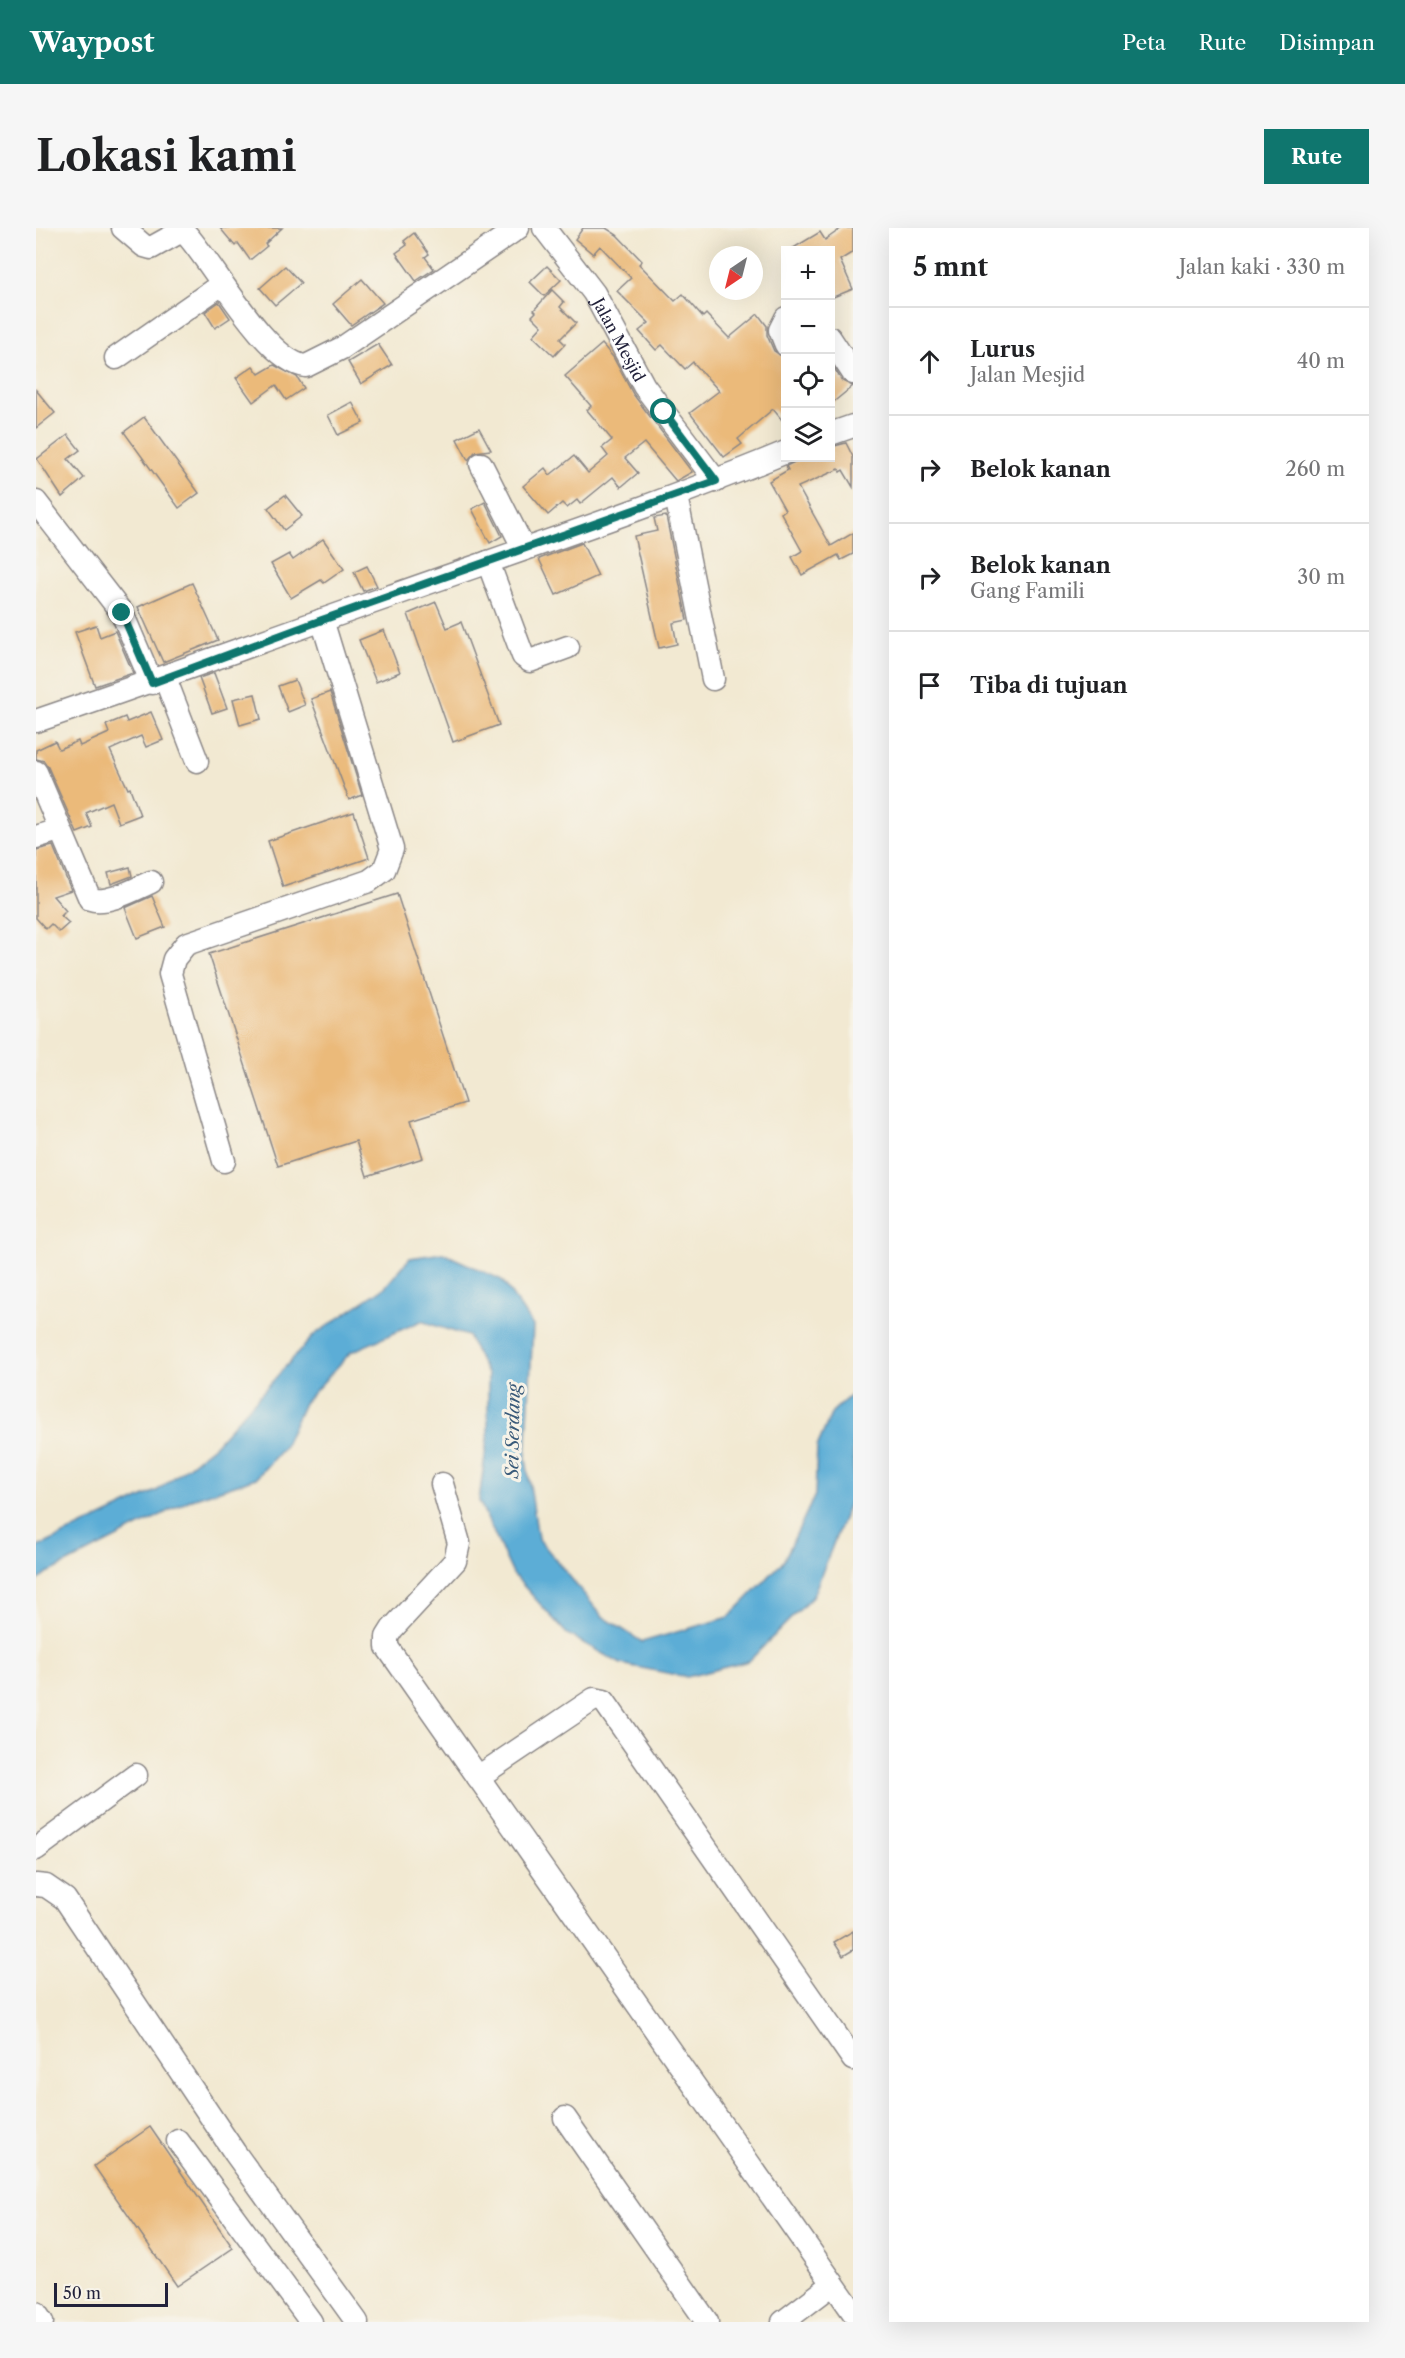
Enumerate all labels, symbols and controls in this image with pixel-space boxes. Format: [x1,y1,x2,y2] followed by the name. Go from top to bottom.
[30,25,154,59] text: Waypost
[1122,30,1166,55] text: Peta
[1199,30,1246,55] text: Rute
[1279,30,1375,55] text: Disimpan
[1264,129,1369,184] button: Rute
[36,130,297,182] text: Lokasi kami
[709,246,763,300] north arrow
[781,246,835,462] map controls
[781,246,835,300] button: +
[913,251,988,283] text: 5 mnt
[1179,255,1345,279] text: Jalan kaki · 330 m
[587,292,650,385] street label: Jalan Mesjid
[781,300,835,354] button: −
[970,336,1035,363] text: Lurus
[913,345,946,378] icon: ahead
[1297,349,1345,373] text: 40 m
[781,354,835,408] button: locate
[970,363,1085,387] text: Jalan Mesjid
[650,398,676,424] route start
[781,408,835,462] button: layers
[913,453,946,486] icon: right
[970,456,1111,483] text: Belok kanan
[1285,457,1345,481] text: 260 m
[970,552,1111,579] text: Belok kanan
[913,561,946,594] icon: right
[1297,565,1345,589] text: 30 m
[970,579,1085,603] text: Gang Famili
[108,599,134,625] route end
[913,669,946,702] icon: arrive
[970,672,1128,699] text: Tiba di tujuan
[501,1381,525,1480] water label: Sei Serdang
[54,2280,168,2308] scale bar
[63,2283,101,2303] text: 50 m

